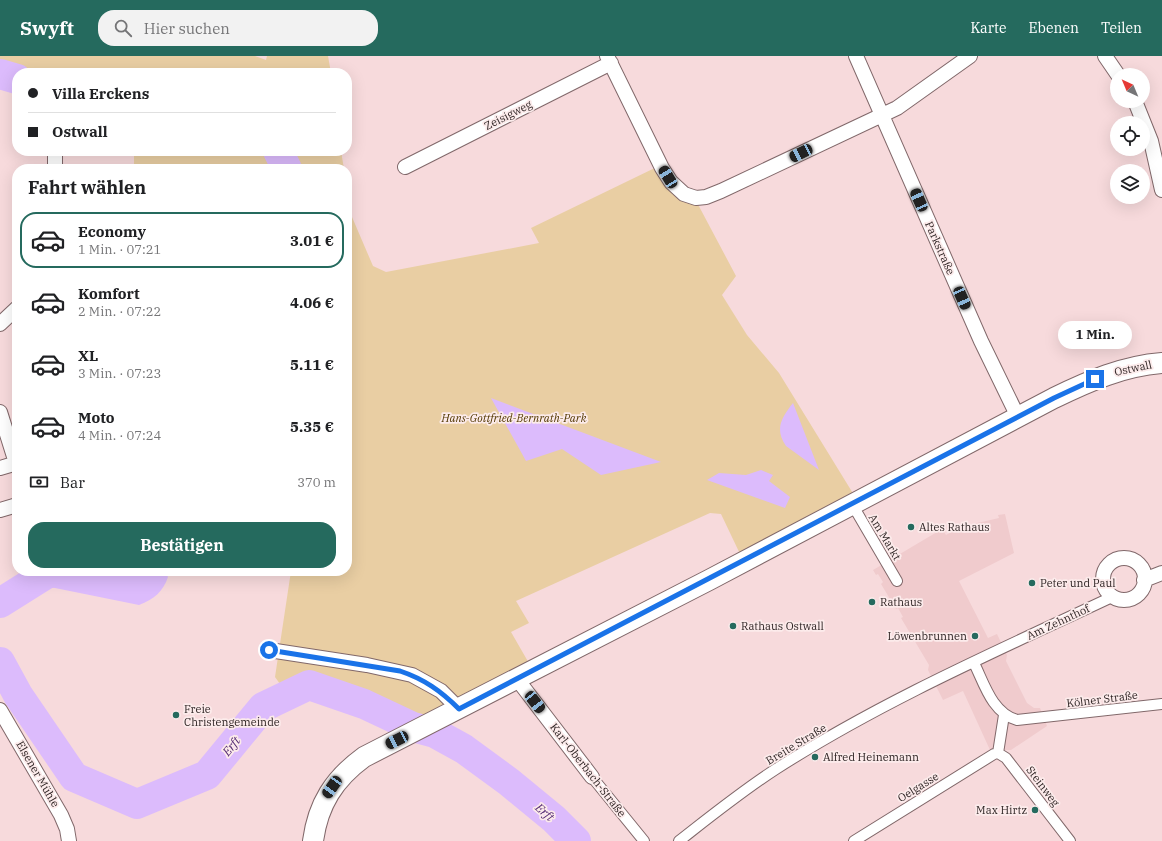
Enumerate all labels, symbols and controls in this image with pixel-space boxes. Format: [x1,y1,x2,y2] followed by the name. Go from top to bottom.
[98,10,378,46] search box
[20,16,74,40] text: Swyft
[112,17,134,39] icon: search
[144,19,230,38] text: Hier suchen
[970,19,1007,37] text: Karte
[1029,19,1079,37] text: Ebenen
[1101,19,1142,37] text: Teilen
[1110,68,1150,108] north arrow
[1110,68,1150,204] map controls
[52,84,149,103] text: Villa Erckens
[482,97,534,133] street label: Zeisigweg
[1110,116,1150,156] button: locate
[52,122,108,141] text: Ostwall
[788,142,814,164] car
[657,164,679,190] car
[1110,164,1150,204] button: layers
[28,176,146,199] text: Fahrt wählen
[909,187,929,213] car
[922,219,958,277] street label: Parkstraße
[30,222,66,258] icon: car
[78,222,146,241] text: Economy
[290,231,334,250] text: 3.01 €
[78,241,161,258] text: 1 Min. · 07:21
[30,284,66,320] icon: car
[78,284,140,303] text: Komfort
[952,285,972,311] car
[290,293,334,312] text: 4.06 €
[78,303,161,320] text: 2 Min. · 07:22
[1058,321,1132,349] callout: 1 Min.
[1075,326,1115,343] text: 1 Min.
[30,346,66,382] icon: car
[78,346,98,365] text: XL
[290,355,334,374] text: 5.11 €
[1113,357,1153,379] street label: Ostwall
[78,365,161,382] text: 3 Min. · 07:23
[1086,370,1104,388] route end
[30,408,66,444] icon: car
[78,408,115,427] text: Moto
[441,411,587,425] park label: Hans-Gottfried-Bernrath-Park
[290,417,334,436] text: 5.35 €
[78,427,161,444] text: 4 Min. · 07:24
[28,471,50,493] icon: cash
[60,473,85,492] text: Bar
[297,474,336,491] text: 370 m
[866,511,904,563] street label: Am Markt
[919,520,990,534] place label: Altes Rathaus
[28,522,336,568] button: Bestätigen
[906,522,916,532] marker: Altes Rathaus
[1040,576,1116,590] place label: Peter und Paul
[1027,578,1037,588] marker: Peter und Paul
[880,595,922,609] place label: Rathaus
[867,597,877,607] marker: Rathaus
[1024,601,1093,643] street label: Am Zehnthof
[741,619,824,633] place label: Rathaus Ostwall
[728,621,738,631] marker: Rathaus Ostwall
[887,629,967,643] place label: Löwenbrunnen
[970,631,980,641] marker: Löwenbrunnen
[260,641,278,659] route start
[1066,688,1138,710] street label: Kölner Straße
[523,689,547,715] car
[184,702,280,729] place label: Freie Christengemeinde
[171,710,181,720] marker: Freie Christengemeinde
[547,720,629,820] street label: Karl-Oberbach-Straße
[763,720,829,768] street label: Breite Straße
[384,729,410,751] car
[218,733,244,759] water label: Erft
[13,738,63,810] street label: Elsener Mühle
[823,750,919,764] place label: Alfred Heinemann
[810,752,820,762] marker: Alfred Heinemann
[1023,763,1063,809] street label: Steinweg
[895,769,941,805] street label: Oelgasse
[320,774,344,800] car
[532,799,558,825] water label: Erft
[976,803,1027,817] place label: Max Hirtz
[1030,805,1040,815] marker: Max Hirtz

